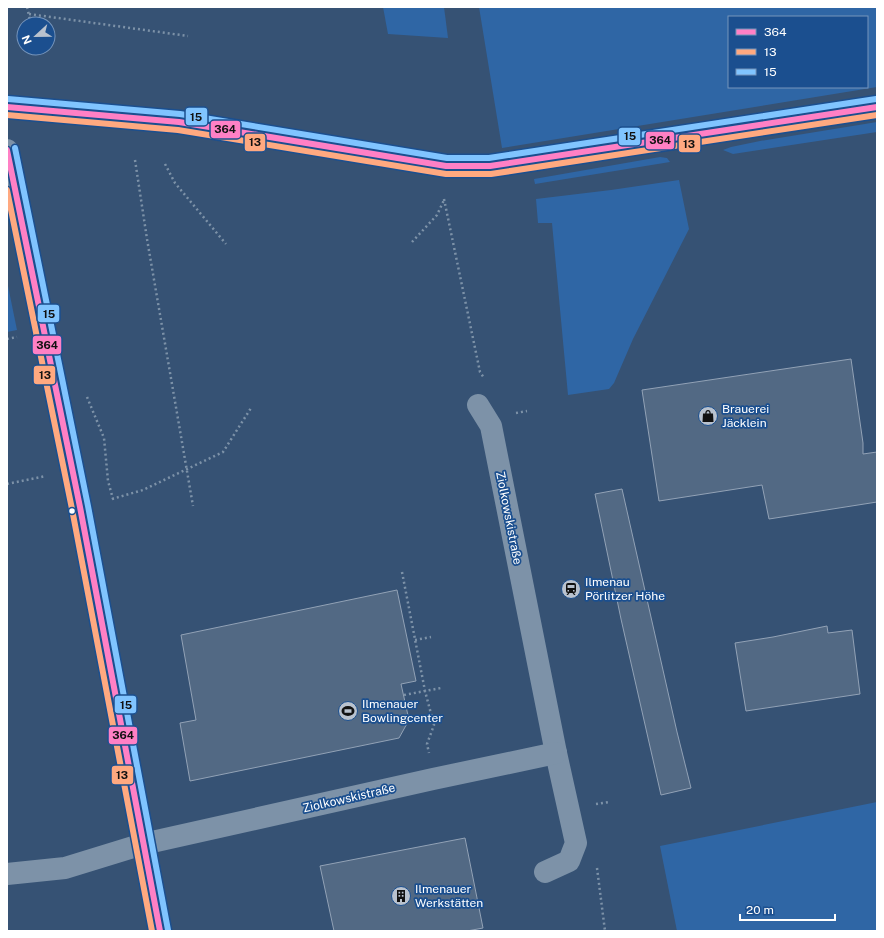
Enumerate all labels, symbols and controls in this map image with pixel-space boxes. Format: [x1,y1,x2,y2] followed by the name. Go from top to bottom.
[16,16,56,56] north arrow
[728,16,868,88] legend
[764,25,787,39] text: 364
[20,34,34,46] text: N
[764,45,776,59] text: 13
[764,65,777,79] text: 15
[185,107,208,126] line badge: 15
[190,111,202,123] text: 15
[210,120,241,139] line badge: 364
[214,123,236,135] text: 364
[618,127,641,146] line badge: 15
[624,130,636,142] text: 15
[645,131,675,150] line badge: 364
[244,133,266,152] line badge: 13
[649,134,671,146] text: 364
[678,134,701,153] line badge: 13
[249,136,261,148] text: 13
[683,138,695,150] text: 13
[37,304,60,323] line badge: 15
[43,308,55,320] text: 15
[32,335,62,355] line badge: 364
[36,339,58,351] text: 364
[33,365,56,385] line badge: 13
[39,369,51,381] text: 13
[722,402,769,430] place label: Brauerei Jäcklein
[697,405,719,427] shop icon: Brauerei Jäcklein
[493,470,525,566] street label: Ziolkowskistraße
[67,506,77,516] unlabelled marker
[585,575,665,603] place label: Ilmenau Pörlitzer Höhe
[560,578,582,600] station icon: Ilmenau Pörlitzer Höhe
[114,695,137,714] line badge: 15
[362,697,443,725] place label: Ilmenauer Bowlingcenter
[120,699,132,711] text: 15
[337,700,359,722] sports icon: Ilmenauer Bowlingcenter
[108,726,138,745] line badge: 364
[112,729,134,741] text: 364
[111,765,134,785] line badge: 13
[116,769,128,781] text: 13
[301,781,397,815] street label: Ziolkowskistraße
[415,882,483,910] place label: Ilmenauer Werkstätten
[390,885,412,907] building icon: Ilmenauer Werkstätten
[740,896,835,922] scale bar
[746,903,774,917] text: 20 m

